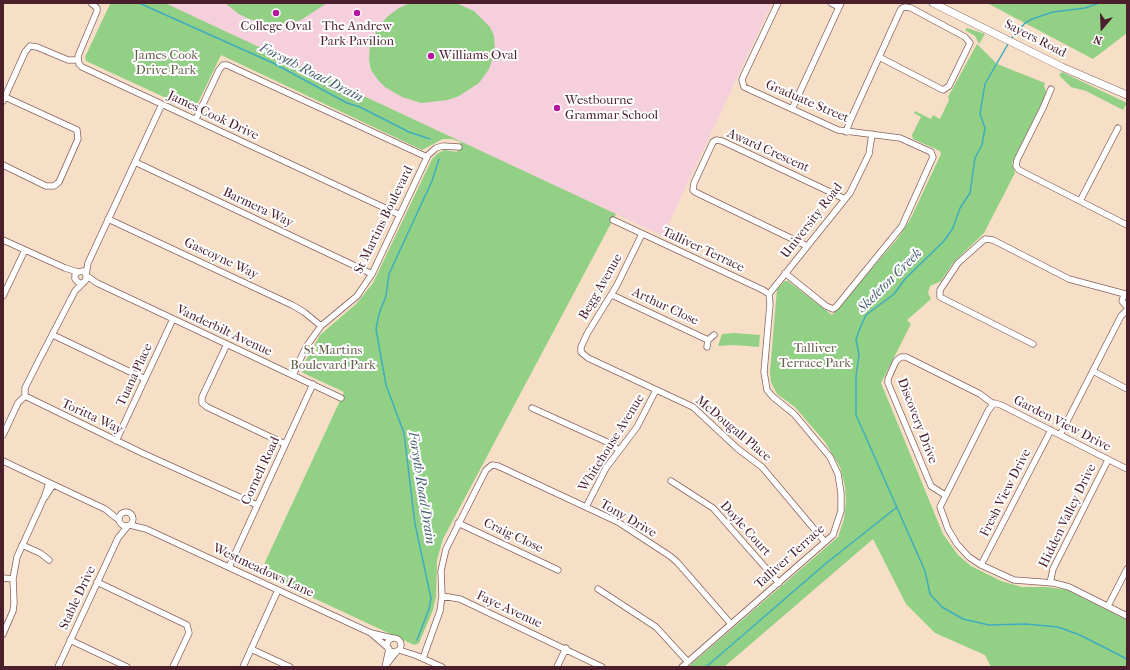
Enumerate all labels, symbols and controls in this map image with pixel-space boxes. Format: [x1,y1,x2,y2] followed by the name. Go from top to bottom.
[271,8,281,18] marker: College Oval
[352,8,362,18] marker: The Andrew Park Pavilion
[1082,8,1122,48] north arrow
[1001,17,1069,61] street label: Sayers Road
[240,19,312,35] place label: College Oval
[320,19,394,50] place label: The Andrew Park Pavilion
[1092,32,1104,47] text: N
[256,40,366,106] water label: Forsyth Road Drain
[134,48,198,79] park label: James Cook Drive Park
[439,48,517,64] place label: Williams Oval
[426,51,436,61] marker: Williams Oval
[763,77,851,127] street label: Graduate Street
[165,88,261,144] street label: James Cook Drive
[565,93,658,124] place label: Westbourne Grammar School
[552,103,562,113] marker: Westbourne Grammar School
[724,126,812,176] street label: Award Crescent
[351,163,417,277] street label: St Martins Boulevard
[778,180,846,262] street label: University Road
[220,185,296,231] street label: Barmera Way
[659,224,747,276] street label: Talliver Terrace
[181,235,261,283] street label: Gascoyne Way
[854,245,926,317] water label: Skeleton Creek
[576,251,626,323] street label: Begg Avenue
[629,285,701,329] street label: Arthur Close
[174,302,274,360] street label: Vanderbilt Avenue
[114,341,156,409] street label: Tuana Place
[779,341,851,372] park label: Talliver Terrace Park
[290,343,376,374] park label: St Martins Boulevard Park
[894,376,940,466] street label: Discovery Drive
[576,391,648,495] street label: Whitehouse Avenue
[692,393,774,465] street label: McDougall Place
[1011,393,1113,455] street label: Garden View Drive
[59,396,125,438] street label: Toritta Way
[404,430,438,546] water label: Forsyth Road Drain
[238,434,284,508] street label: Cornell Road
[977,447,1035,539] street label: Fresh View Drive
[1036,462,1100,570] street label: Hidden Valley Drive
[597,497,659,541] street label: Tony Drive
[716,498,774,560] street label: Doyle Court
[481,515,545,557] street label: Craig Close
[752,521,828,593] street label: Talliver Terrace
[210,541,316,601] street label: Westmeadows Lane
[56,564,100,632] street label: Stable Drive
[474,588,544,632] street label: Faye Avenue

